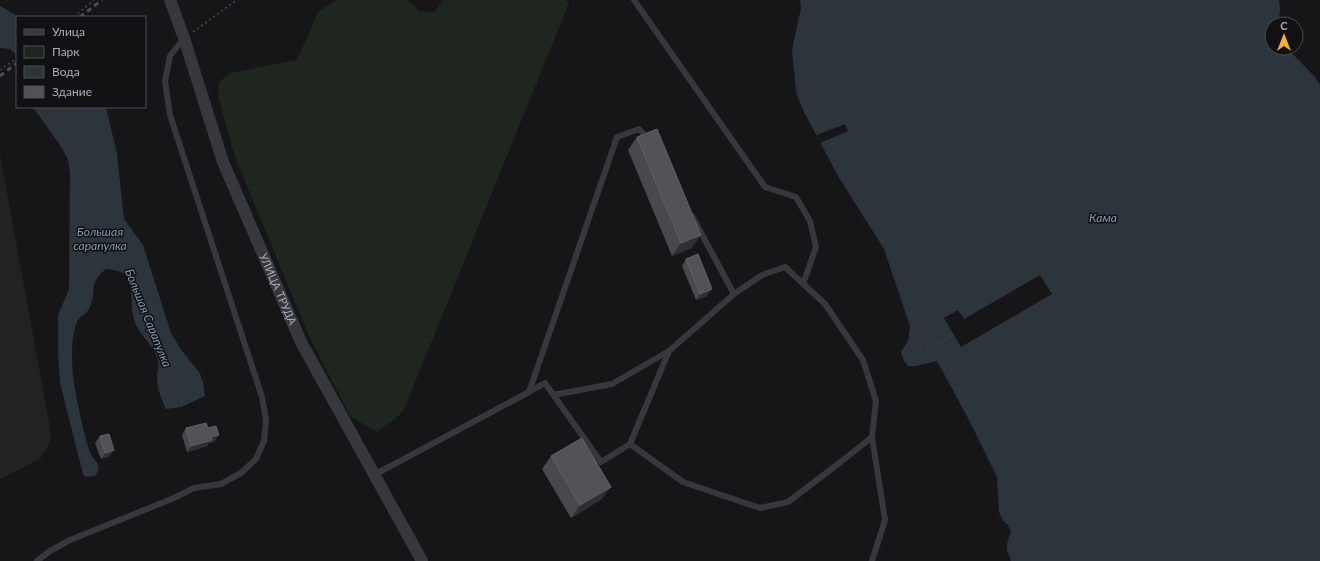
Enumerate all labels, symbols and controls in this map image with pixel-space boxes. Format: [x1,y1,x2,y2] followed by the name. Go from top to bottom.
[16,16,146,108] legend
[1264,16,1304,56] north arrow
[1280,19,1288,32] text: С
[52,24,85,39] text: Улица
[52,44,80,59] text: Парк
[52,64,80,79] text: Вода
[52,84,92,99] text: Здание
[1089,210,1117,225] water label: Кама
[73,224,127,253] water label: Большая сарапулка
[257,251,300,327] street label: УЛИЦА ТРУДА
[122,266,175,369] water label: Большая Сарапулка

